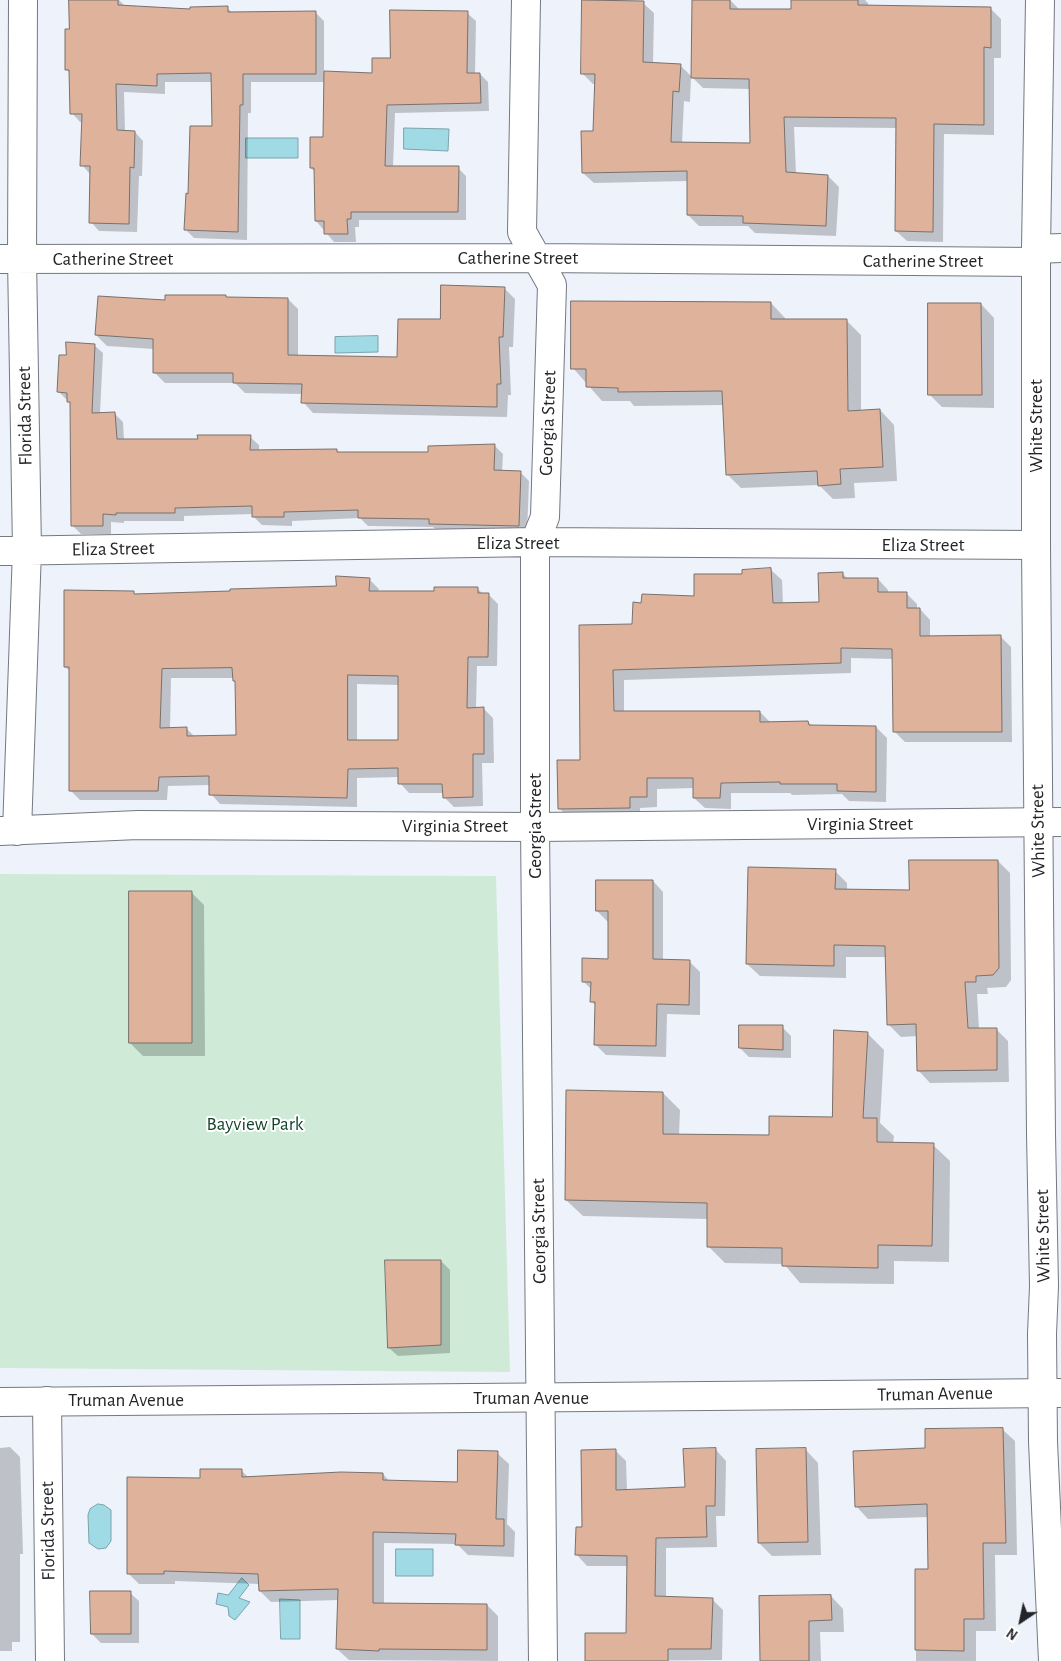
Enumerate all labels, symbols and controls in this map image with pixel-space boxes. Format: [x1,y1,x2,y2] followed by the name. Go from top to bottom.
[458,247,578,269] street label: Catherine Street
[53,248,173,270] street label: Catherine Street
[863,250,983,272] street label: Catherine Street
[13,366,37,466] street label: Florida Street
[535,370,561,476] street label: Georgia Street
[1025,379,1047,473] street label: White Street
[477,532,559,554] street label: Eliza Street
[882,534,964,556] street label: Eliza Street
[71,537,155,561] street label: Eliza Street
[524,773,546,879] street label: Georgia Street
[1026,784,1050,878] street label: White Street
[807,813,913,835] street label: Virginia Street
[402,815,508,837] street label: Virginia Street
[207,1113,303,1135] park label: Bayview Park
[527,1178,551,1284] street label: Georgia Street
[1031,1189,1055,1283] street label: White Street
[877,1382,993,1406] street label: Truman Avenue
[473,1387,589,1409] street label: Truman Avenue
[68,1389,184,1411] street label: Truman Avenue
[36,1481,60,1581] street label: Florida Street
[996,1596,1046,1646] north arrow
[1005,1625,1021,1642] text: N

